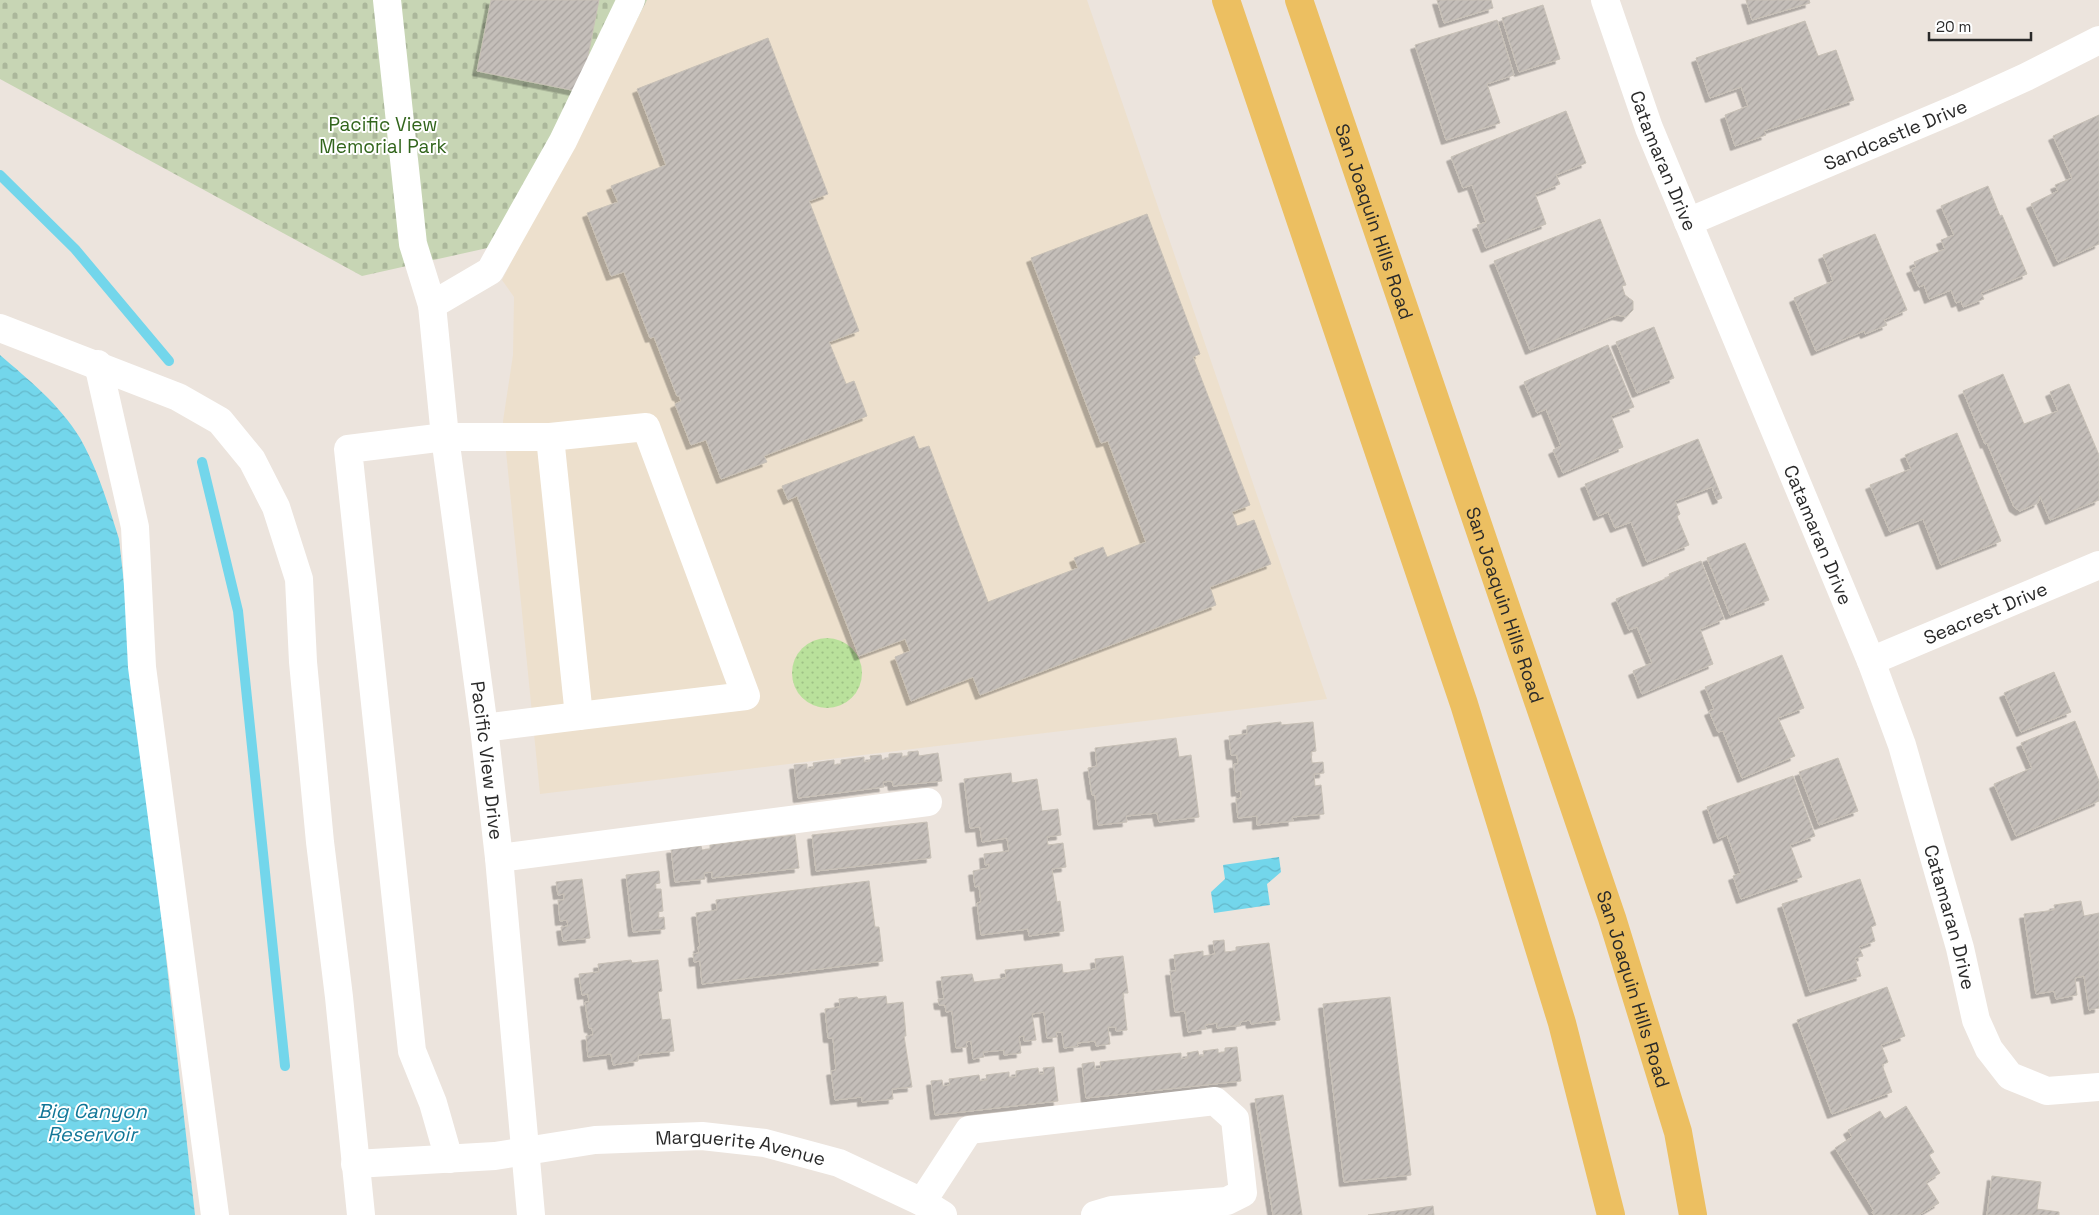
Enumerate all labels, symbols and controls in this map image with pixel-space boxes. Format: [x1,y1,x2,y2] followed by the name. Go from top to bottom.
[1929,10,2032,42] scale bar
[1936,17,1971,36] text: 20 m
[1624,87,1702,235] street label: Catamaran Drive
[1820,93,1971,176] street label: Sandcastle Drive
[319,112,447,159] park label: Pacific View Memorial Park
[1329,120,1419,323] street label: San Joaquin Hills Road
[1778,461,1858,609] street label: Catamaran Drive
[1460,504,1550,706] street label: San Joaquin Hills Road
[1920,576,2051,650] street label: Seacrest Drive
[465,679,509,841] street label: Pacific View Drive
[1918,842,1981,992] street label: Catamaran Drive
[1590,887,1676,1091] street label: San Joaquin Hills Road
[37,1098,147,1147] water label: Big Canyon Reservoir
[655,1124,828,1172] street label: Marguerite Avenue

